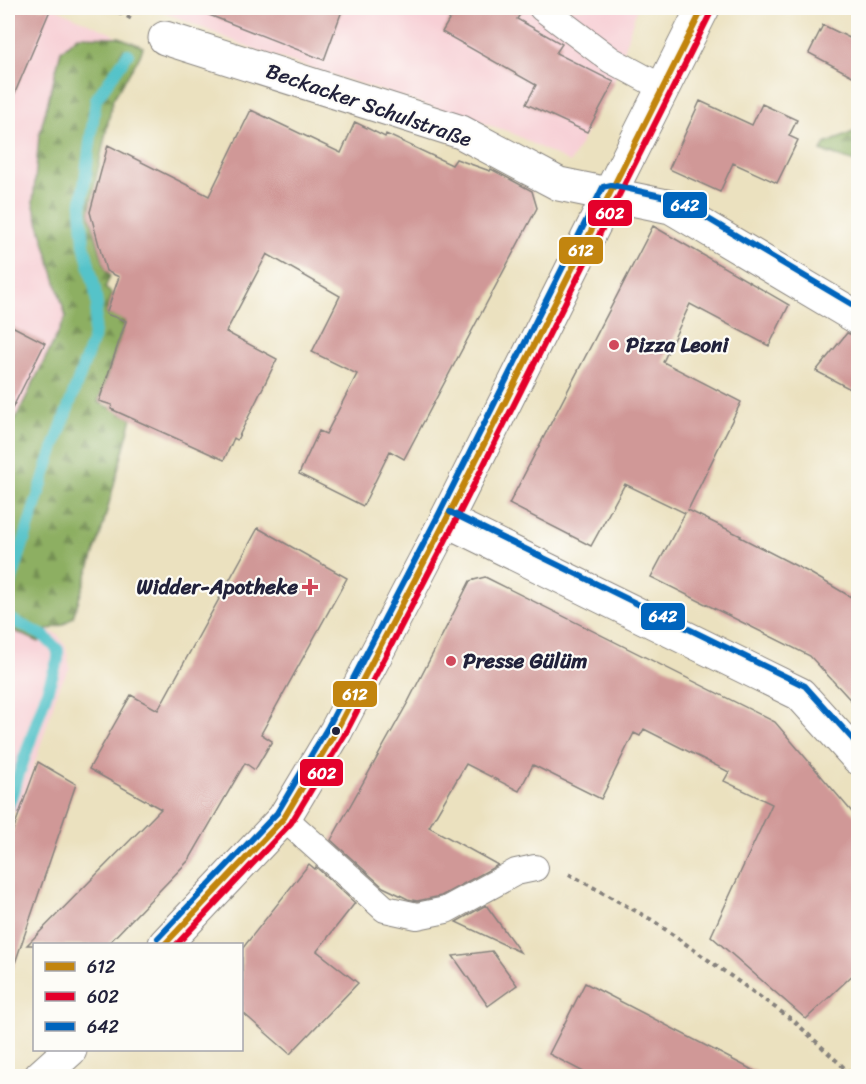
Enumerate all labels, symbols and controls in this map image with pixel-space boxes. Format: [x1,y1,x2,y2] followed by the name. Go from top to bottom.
[261,52,477,158] street label: Beckacker Schulstraße
[662,191,708,219] line badge: 642
[670,191,700,220] text: 642
[587,199,633,227] line badge: 602
[595,199,625,228] text: 602
[558,236,604,265] line badge: 612
[567,236,594,265] text: 612
[626,326,729,364] place label: Pizza Leoni
[607,338,621,352] marker: Pizza Leoni
[137,568,298,606] place label: Widder-Apotheke
[303,580,317,594] marker: Widder-Apotheke
[640,602,686,631] line badge: 642
[648,602,678,631] text: 642
[463,642,587,680] place label: Presse Gülüm
[444,654,458,668] marker: Presse Gülüm
[332,680,378,708] line badge: 612
[341,680,368,709] text: 612
[330,725,342,737] unlabelled marker
[299,758,344,787] line badge: 602
[307,759,337,788] text: 602
[33,943,243,1051] legend
[87,951,115,983] text: 612
[87,981,119,1013] text: 602
[87,1011,119,1043] text: 642

